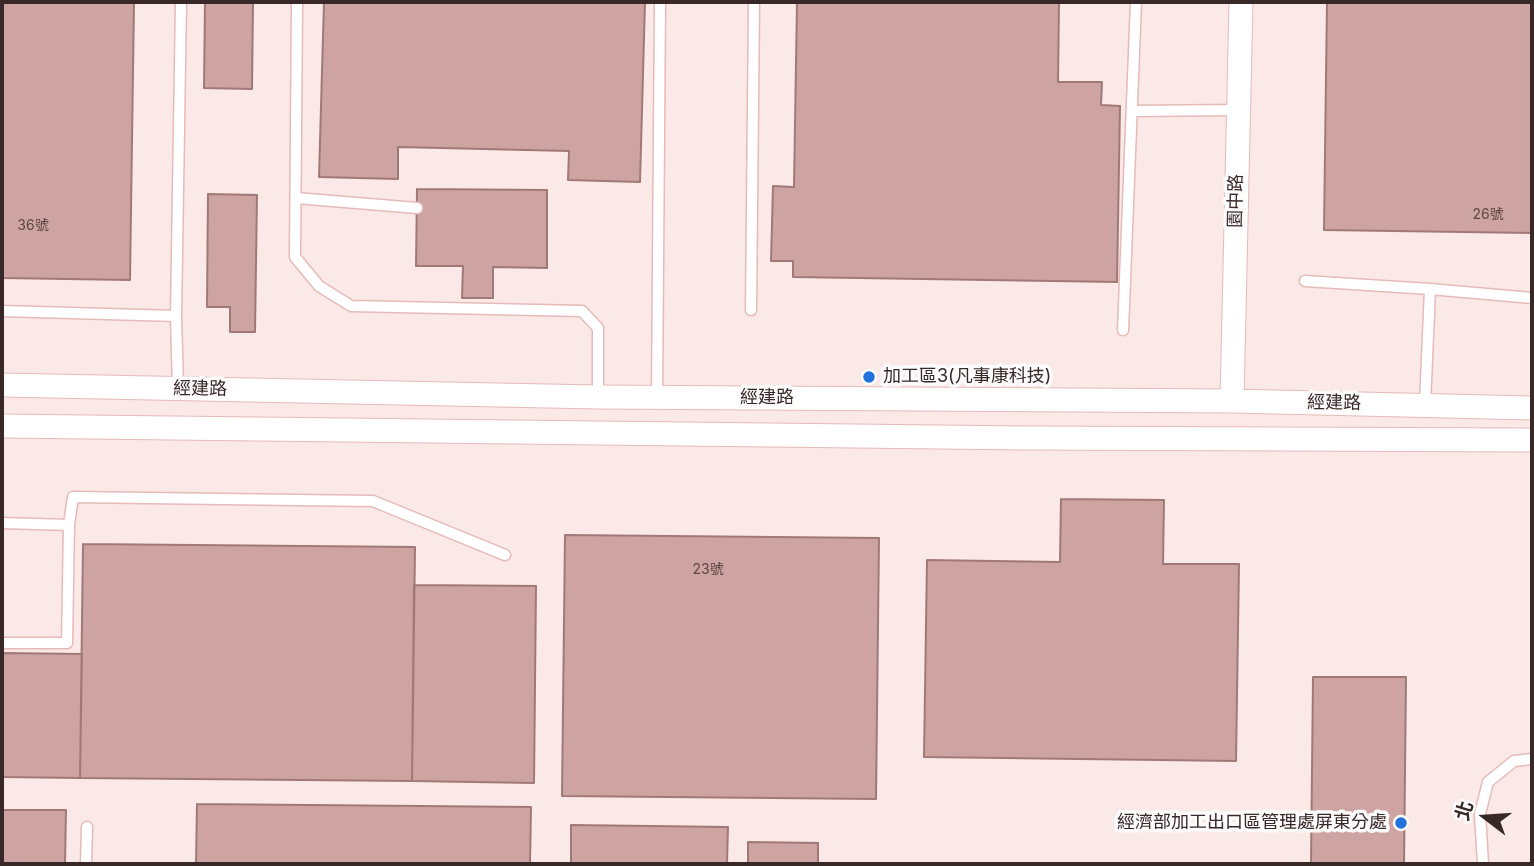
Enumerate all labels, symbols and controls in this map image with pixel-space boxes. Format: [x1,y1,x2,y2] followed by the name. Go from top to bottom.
[1225,174,1247,228] street label: 園中路
[1472,207,1504,223] house number: 26號
[17,218,49,234] house number: 36號
[883,366,1051,388] place label: 加工區3(凡事康科技)
[861,369,877,385] marker: 加工區3(凡事康科技)
[173,378,227,400] street label: 經建路
[740,387,794,409] street label: 經建路
[1307,392,1361,414] street label: 經建路
[692,562,724,578] house number: 23號
[1450,782,1520,852] north arrow
[1451,798,1478,823] text: 北
[1117,812,1387,834] place label: 經濟部加工出口區管理處屏東分處
[1393,815,1409,831] marker: 經濟部加工出口區管理處屏東分處

